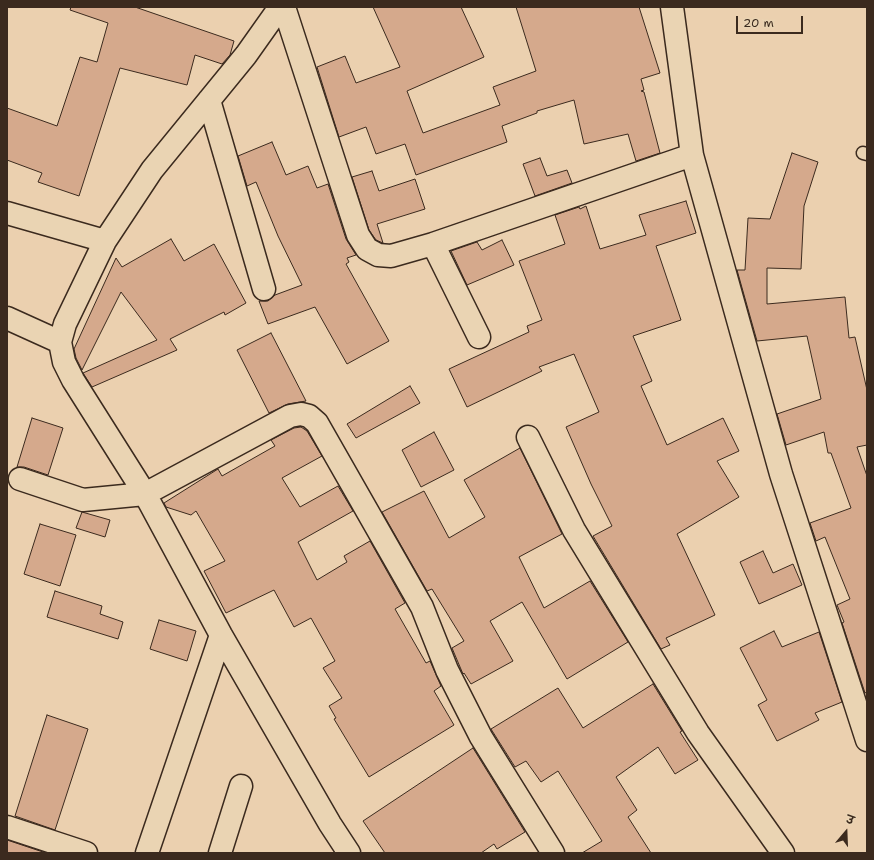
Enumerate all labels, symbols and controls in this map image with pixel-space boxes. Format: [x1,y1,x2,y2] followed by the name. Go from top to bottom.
[738,8,805,34] scale bar
[743,15,774,31] text: 20 m
[826,812,866,852] north arrow
[844,812,856,828] text: उ

